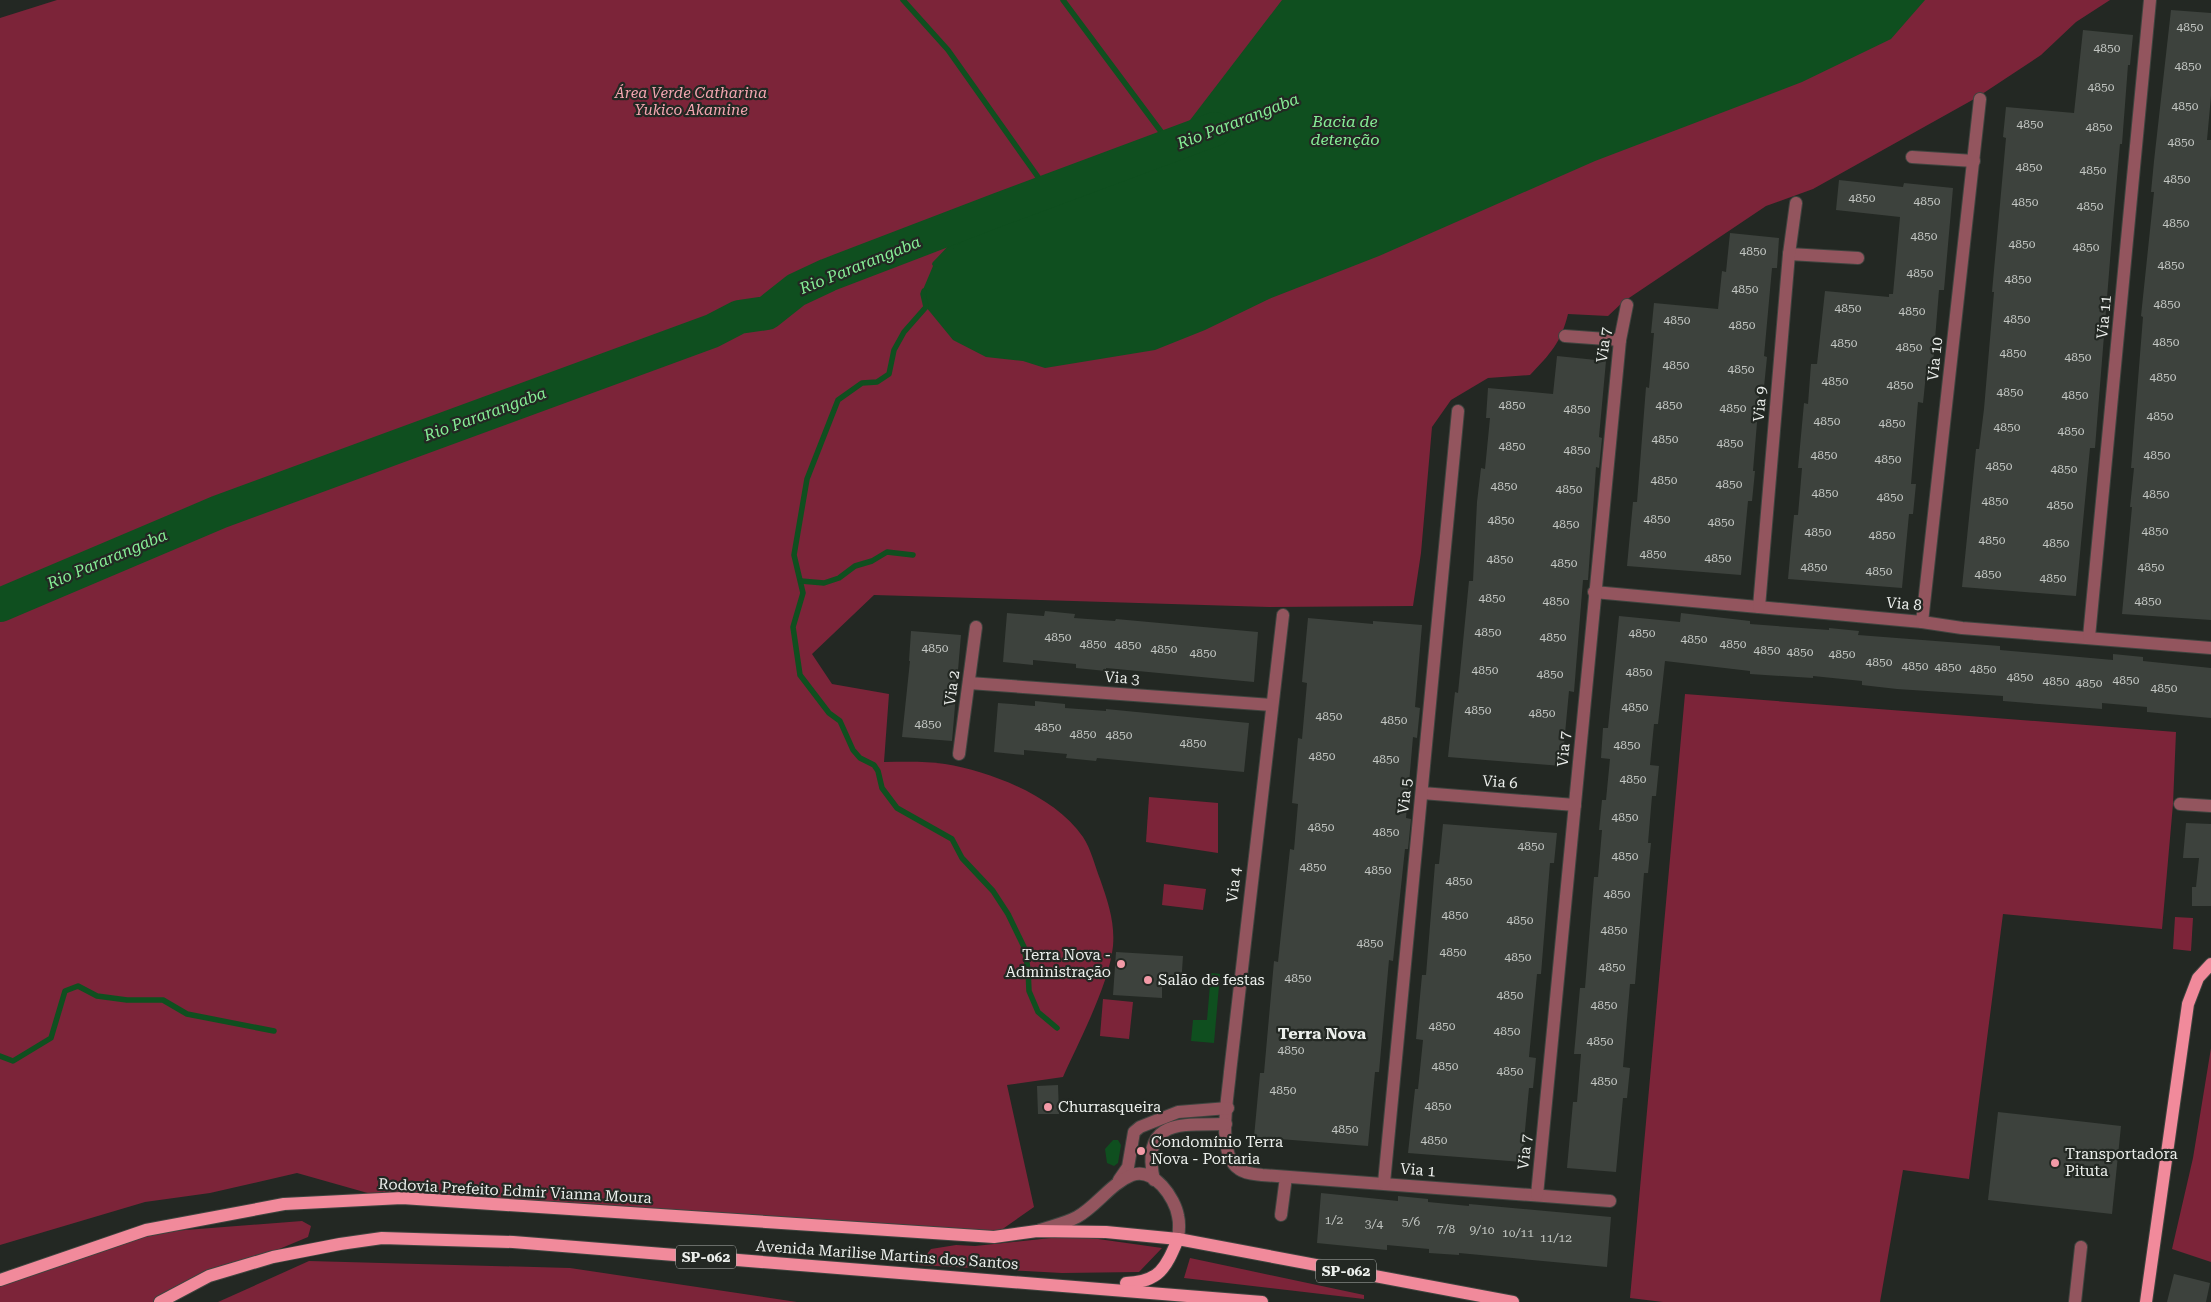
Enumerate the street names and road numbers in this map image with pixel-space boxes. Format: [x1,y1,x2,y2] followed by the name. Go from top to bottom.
[2093,294,2115,340] street label: Via 11
[1593,326,1615,364] street label: Via 7
[1924,336,1946,382] street label: Via 10
[1749,385,1771,423] street label: Via 9
[1885,593,1923,615] street label: Via 8
[1104,668,1140,688] street label: Via 3
[941,669,963,707] street label: Via 2
[1553,730,1575,768] street label: Via 7
[1482,772,1518,792] street label: Via 6
[1394,777,1416,815] street label: Via 5
[1223,866,1245,904] street label: Via 4
[1514,1133,1536,1171] street label: Via 7
[1399,1159,1437,1181] street label: Via 1
[378,1175,652,1207] street label: Rodovia Prefeito Edmir Vianna Moura
[755,1237,1019,1273] street label: Avenida Marilise Martins dos Santos
[676,1246,736,1268] road number: SP-062
[1316,1260,1376,1282] road number: SP-062

